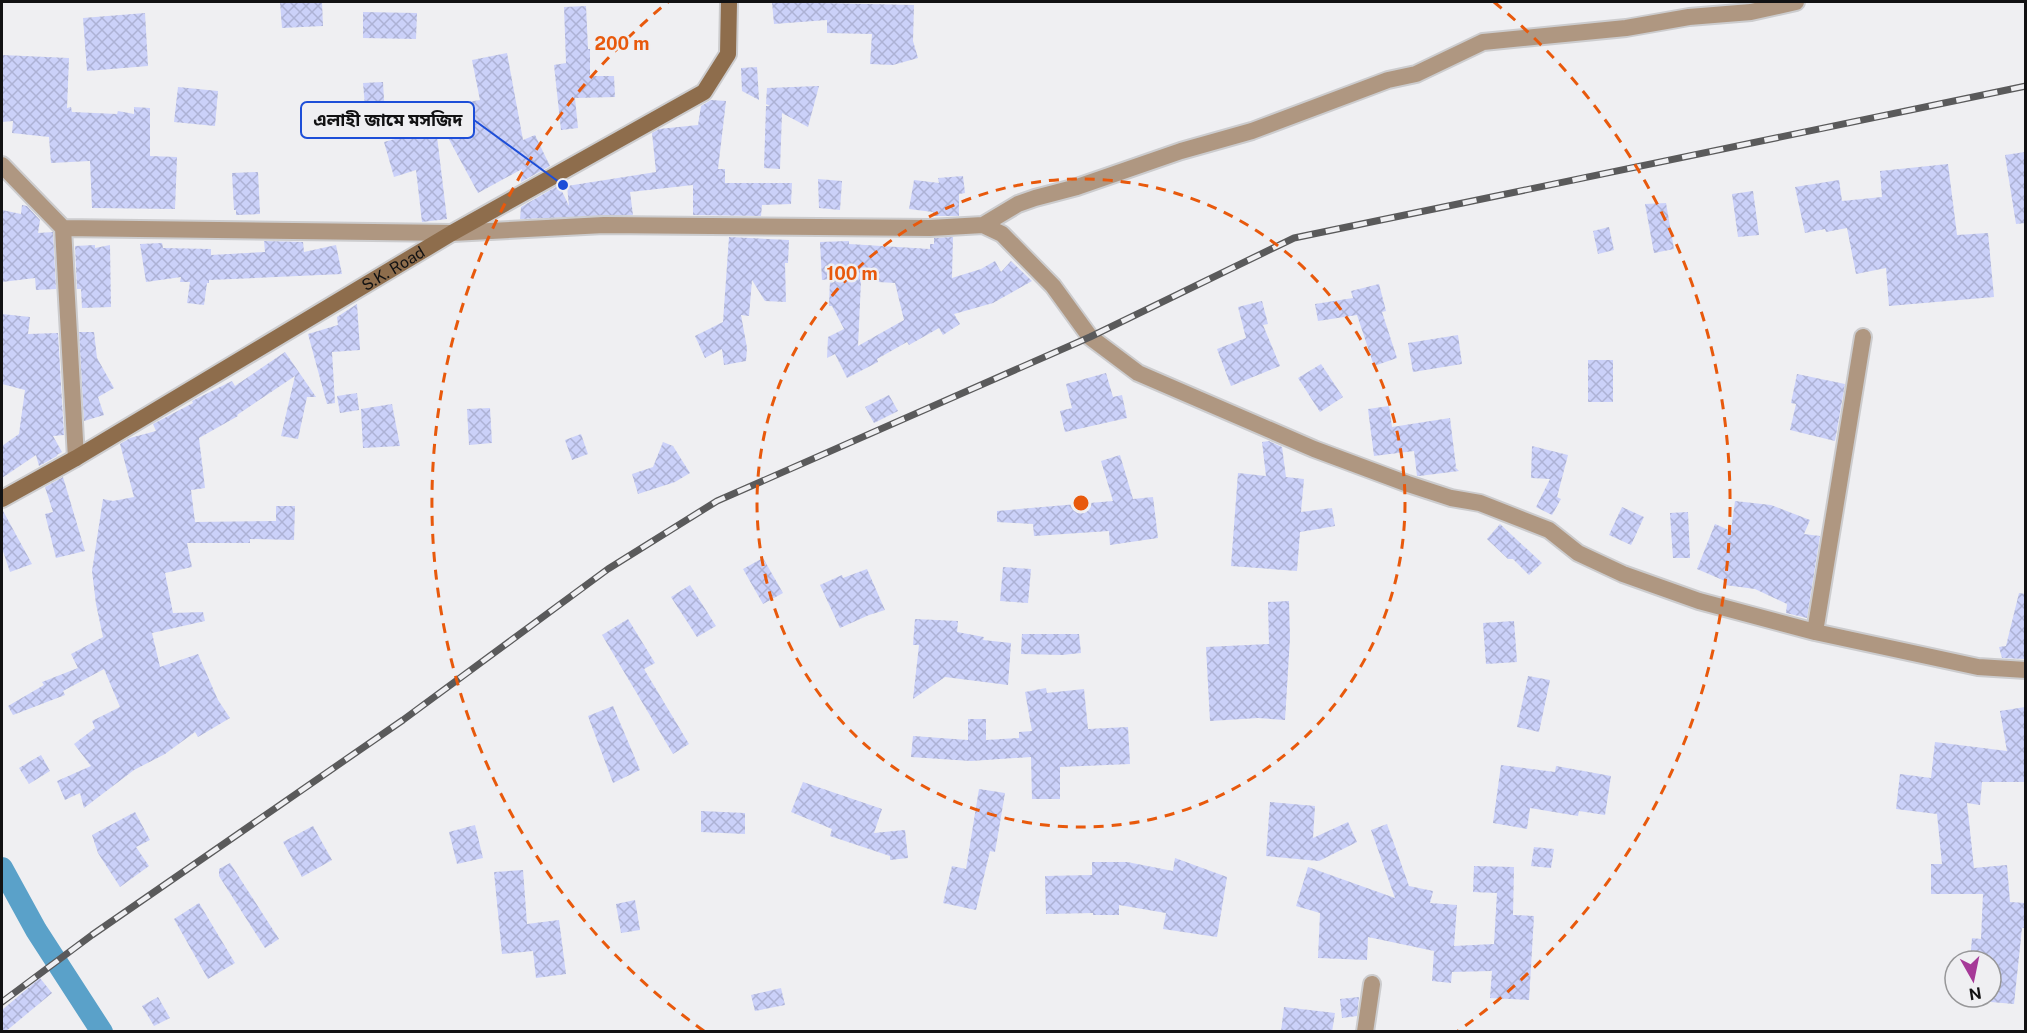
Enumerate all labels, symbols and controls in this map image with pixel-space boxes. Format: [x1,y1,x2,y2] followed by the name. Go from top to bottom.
[595,33,649,54] text: 200 m
[301,102,474,138] callout: এলাহী জামে মসজিদ
[313,109,463,130] text: এলাহী জামে মসজিদ
[358,242,428,295] street label: S.K. Road
[826,263,878,284] text: 100 m
[1071,493,1091,513] centre of rings
[1943,949,2003,1009] north arrow
[1968,983,1983,1004] text: N

